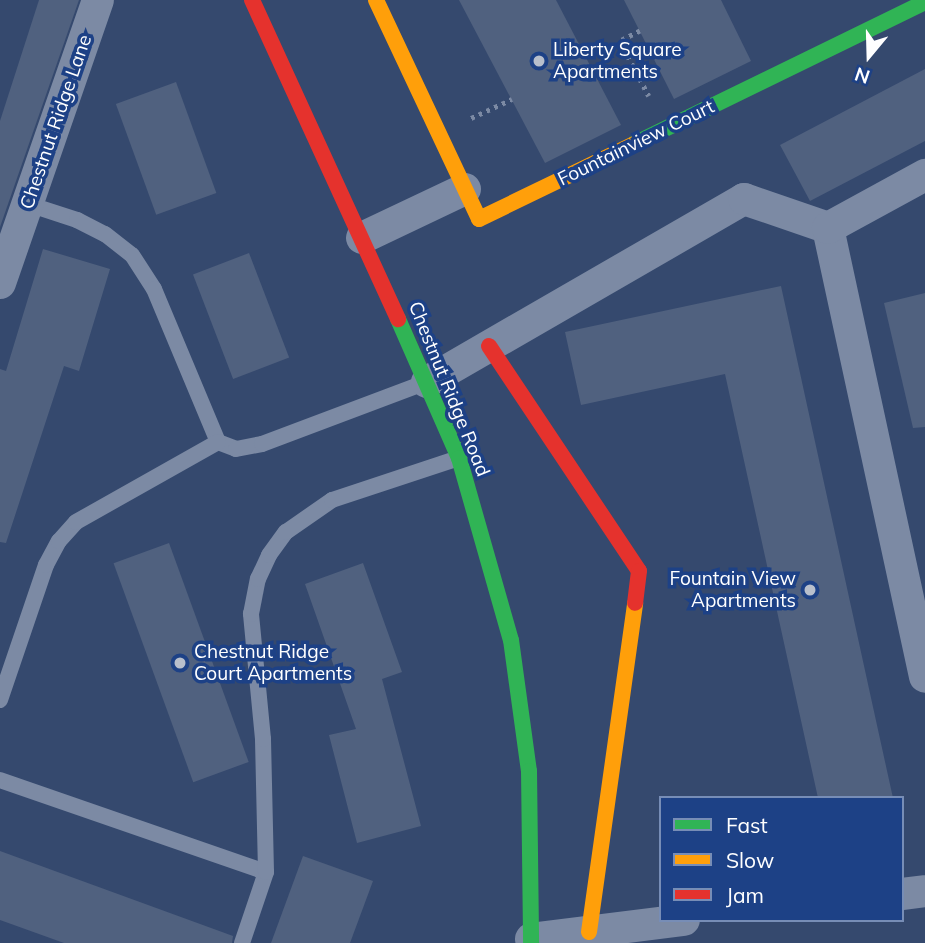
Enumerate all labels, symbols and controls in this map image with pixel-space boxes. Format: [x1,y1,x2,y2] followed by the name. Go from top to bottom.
[834,21,904,91] north arrow
[15,32,97,212] street label: Chestnut Ridge Lane
[553,39,682,83] place label: Liberty Square Apartments
[531,53,547,69] marker: Liberty Square Apartments
[851,62,873,90] text: N
[554,95,718,191] street label: Fountainview Court
[403,298,495,480] street label: Chestnut Ridge Road
[670,568,796,612] place label: Fountain View Apartments
[802,582,818,598] marker: Fountain View Apartments
[194,641,352,685] place label: Chestnut Ridge Court Apartments
[172,655,188,671] marker: Chestnut Ridge Court Apartments
[659,796,904,922] legend
[726,812,768,838] text: Fast
[726,847,774,873] text: Slow
[726,882,764,908] text: Jam

